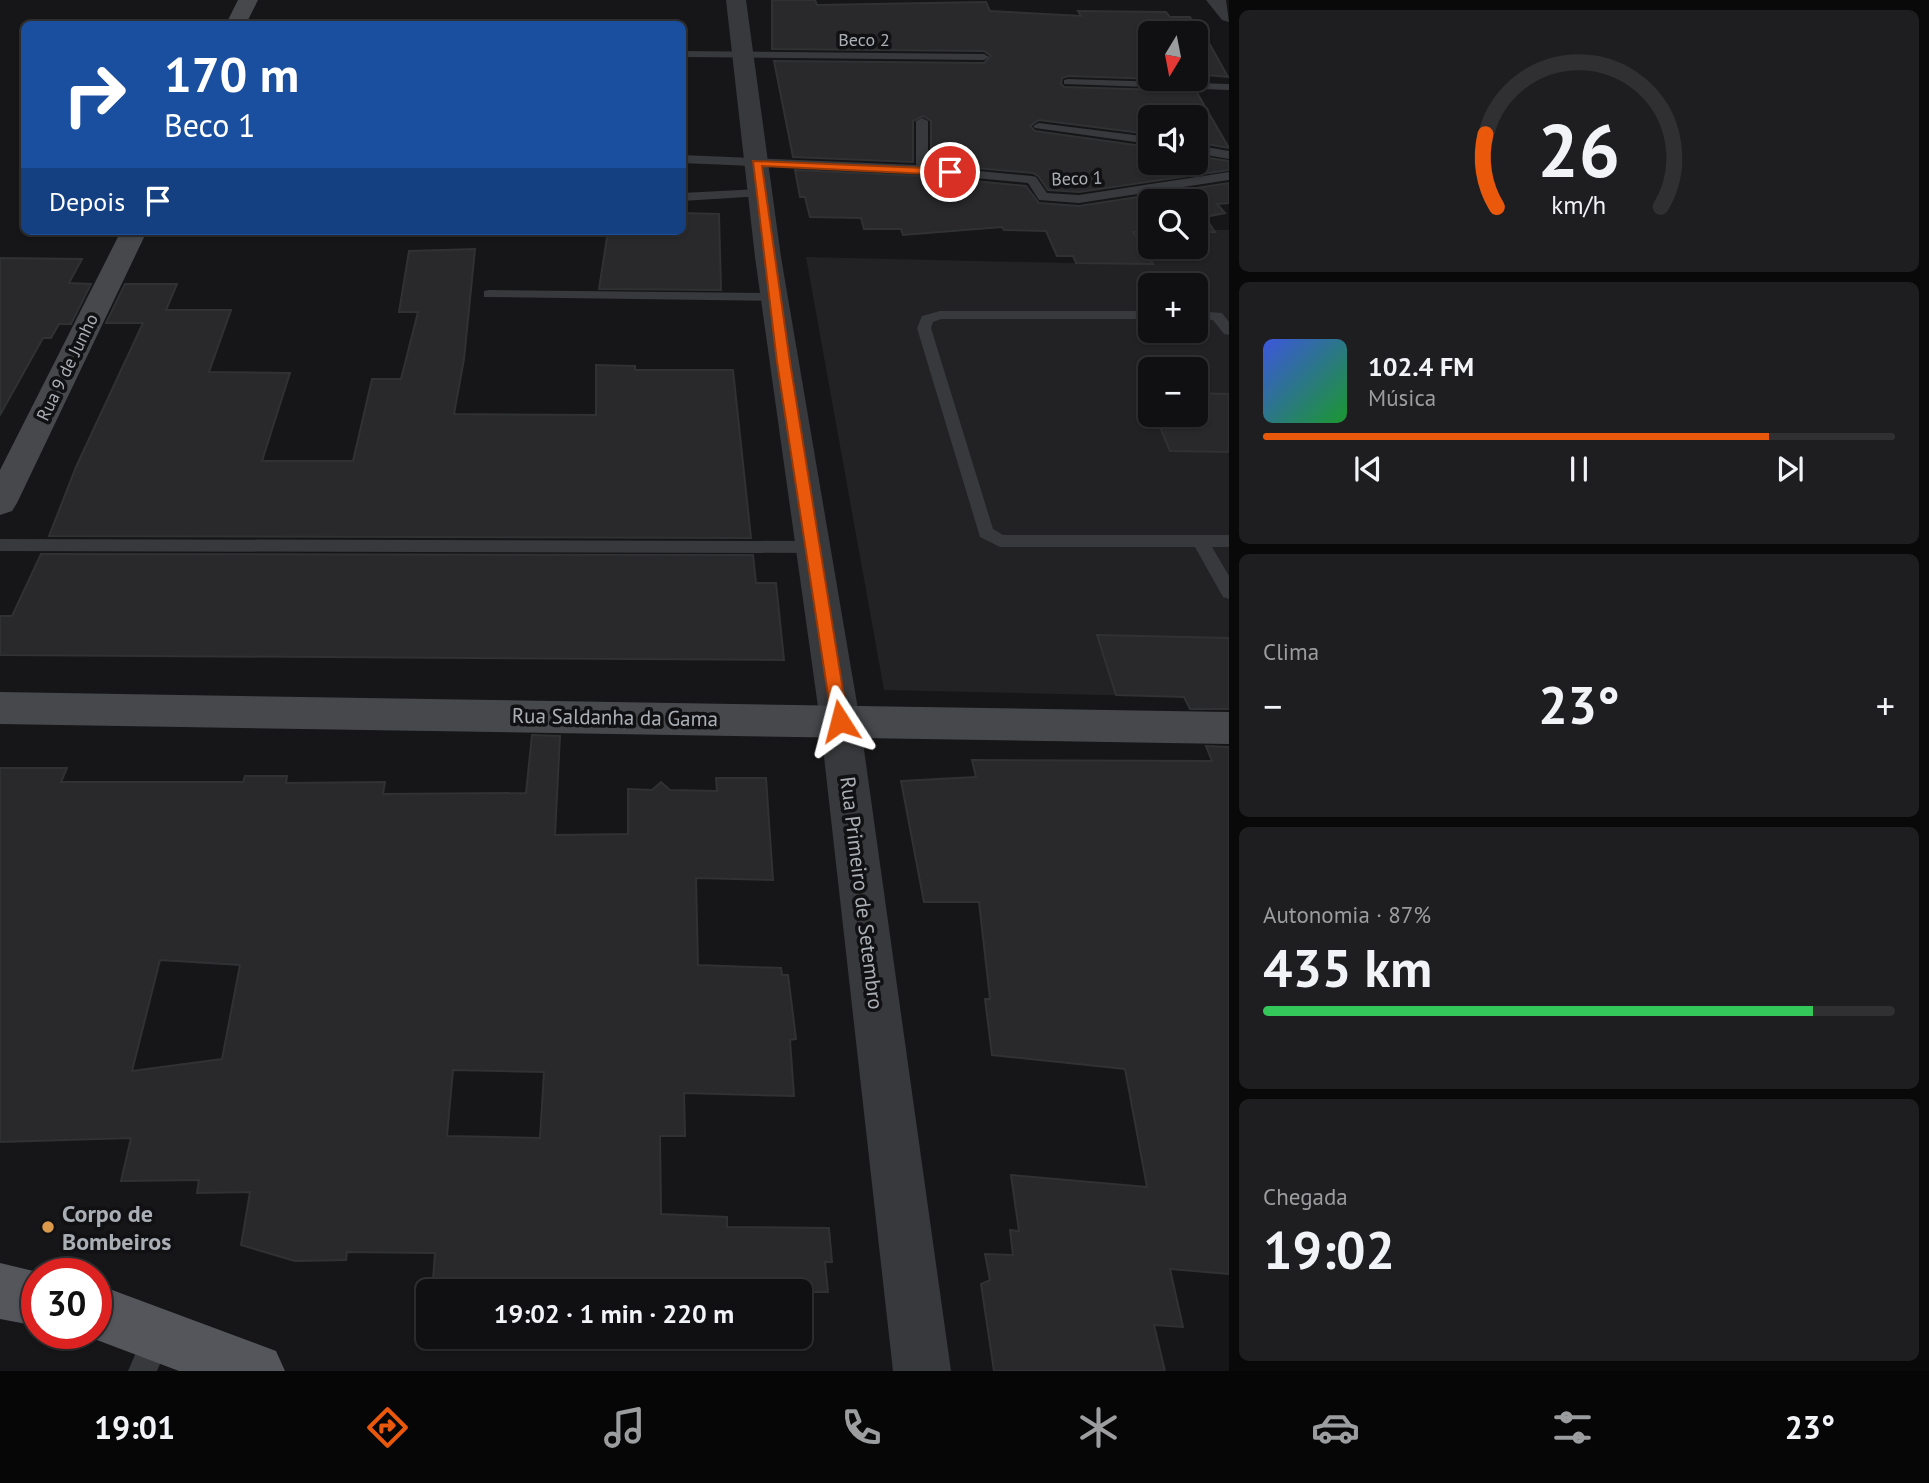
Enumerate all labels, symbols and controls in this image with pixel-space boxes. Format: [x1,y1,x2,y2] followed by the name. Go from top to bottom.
[1138,21,1208,91] north arrow
[1138,21,1208,427] map controls
[838,28,890,51] street label: Beco 2
[164,42,299,106] text: 170 m
[49,49,140,140] icon: right
[1538,103,1620,197] text: 26
[164,104,255,146] text: Beco 1
[1138,105,1208,175] button: sound
[920,142,980,202] pin
[931,153,969,191] icon: arrive
[1051,166,1103,190] street label: Beco 1
[139,182,177,220] icon: arrive
[49,185,125,218] text: Depois
[1138,189,1208,259] button: search
[1552,189,1606,221] text: km/h
[1138,273,1208,343] button: +
[31,310,103,424] street label: Rua 9 de Junho
[1368,350,1474,383] text: 102.4 FM
[1138,357,1208,427] button: −
[1368,383,1436,412] text: Música
[1349,450,1387,488] icon: previous
[1560,450,1598,488] icon: pause
[1771,450,1809,488] icon: next
[1263,637,1319,666] text: Clima
[1538,671,1620,738] text: 23°
[1263,681,1282,730] text: −
[1876,681,1895,730] text: +
[803,684,877,758] position arrow
[512,702,718,732] street label: Rua Saldanha da Gama
[834,775,890,1011] street label: Rua Primeiro de Setembro
[1263,900,1431,929] text: Autonomia · 87%
[1263,934,1432,1001] text: 435 km
[1263,1182,1348,1211] text: Chegada
[62,1198,171,1257] place label: Corpo de Bombeiros
[1263,1216,1395,1283] text: 19:02
[40,1219,56,1235] marker: Corpo de Bombeiros
[21,1258,112,1349] speed limit sign: 30
[494,1297,734,1330] text: 19:02 · 1 min · 220 m
[363,1403,412,1452] icon: directions
[600,1403,649,1452] icon: music
[837,1403,886,1452] icon: phone
[1074,1403,1123,1452] icon: climate
[1311,1403,1360,1452] icon: car
[1548,1403,1597,1452] icon: filters
[94,1406,175,1448] text: 19:01
[1785,1406,1835,1448] text: 23°

